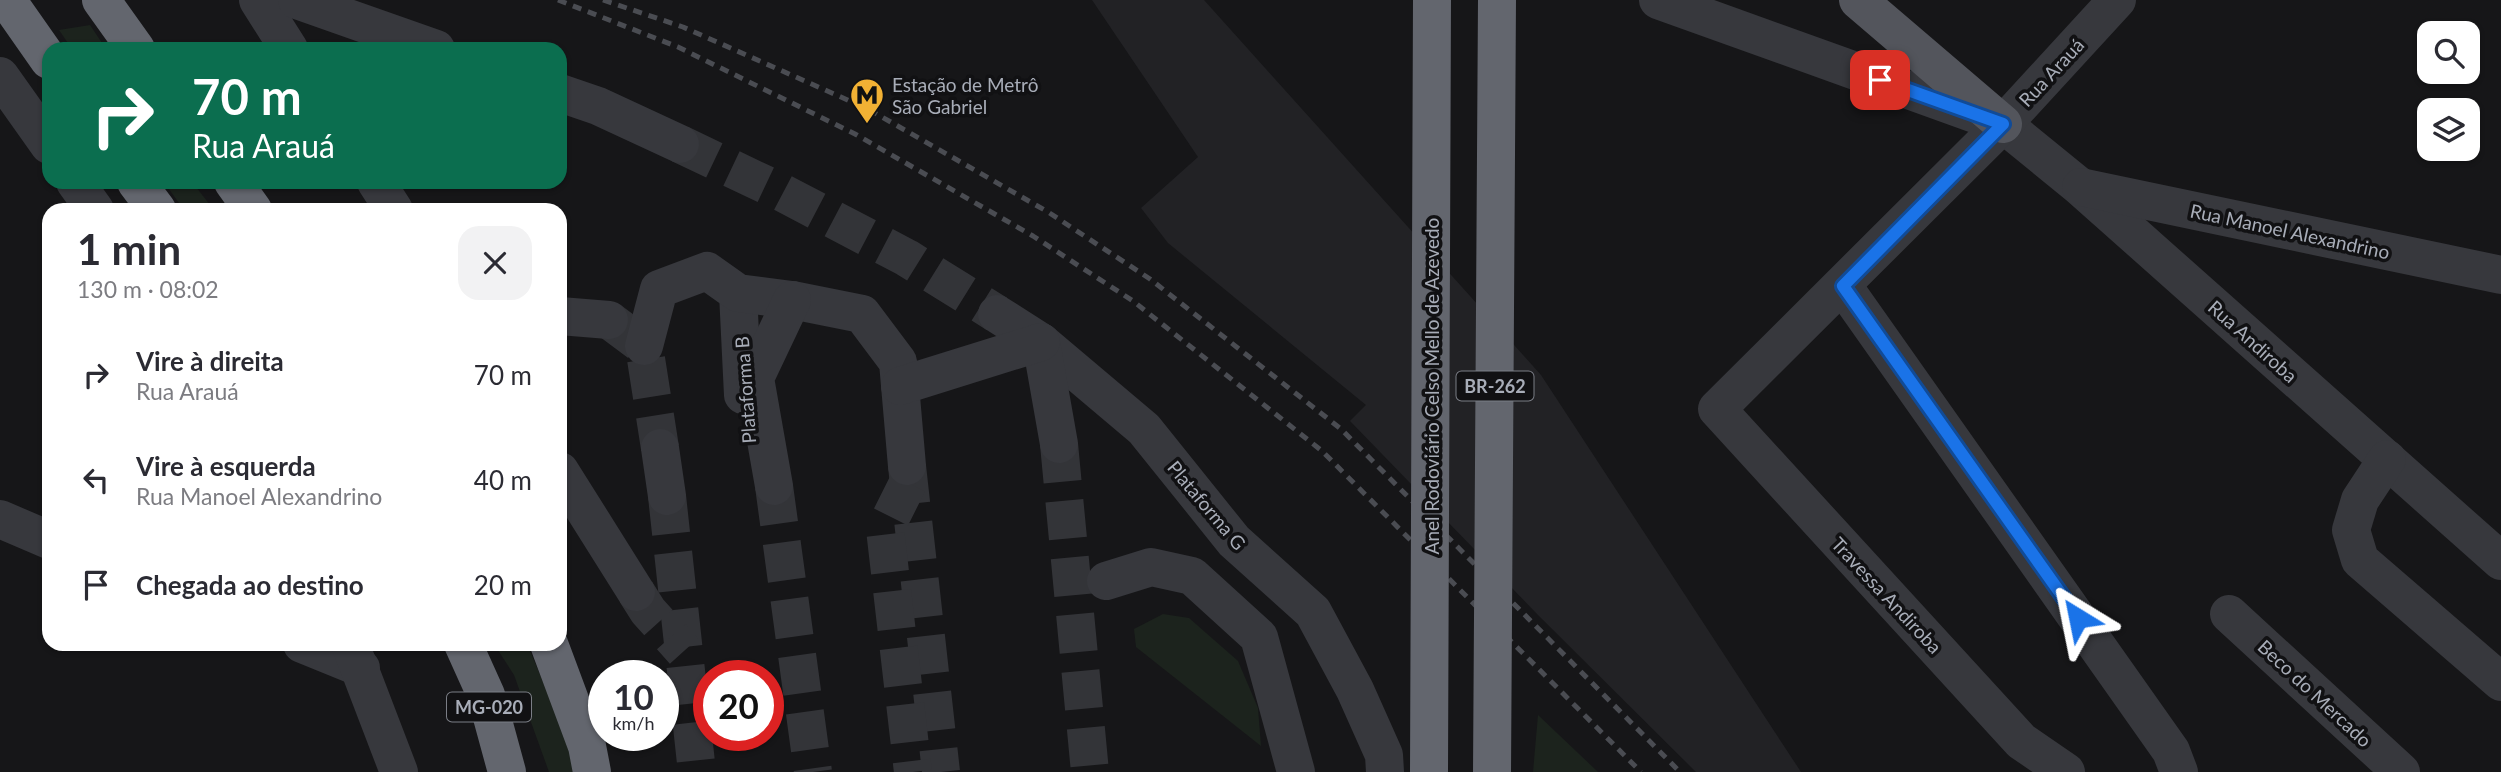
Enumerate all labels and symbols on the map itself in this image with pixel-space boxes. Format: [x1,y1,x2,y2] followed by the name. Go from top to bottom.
[2014,33,2088,111] street label: Rua Arauá
[1850,50,1910,110] pin
[892,73,1038,118] place label: Estação de Metrô São Gabriel
[848,76,886,125] metro station icon: Estação de Metrô São Gabriel
[2188,199,2392,263] street label: Rua Manoel Alexandrino
[1420,218,1443,554] street label: Anel Rodoviário Celso Mello de Azevedo
[2204,295,2302,387] street label: Rua Andiroba
[730,336,760,444] street label: Plataforma B
[1456,372,1534,400] road number: BR-262
[1163,456,1251,554] street label: Plataforma G
[1827,532,1947,658] street label: Travessa Andiroba
[2041,581,2115,655] position arrow
[2253,635,2377,751] street label: Beco do Mercado
[693,660,784,751] speed limit sign: 20
[447,692,531,722] road number: MG-020

